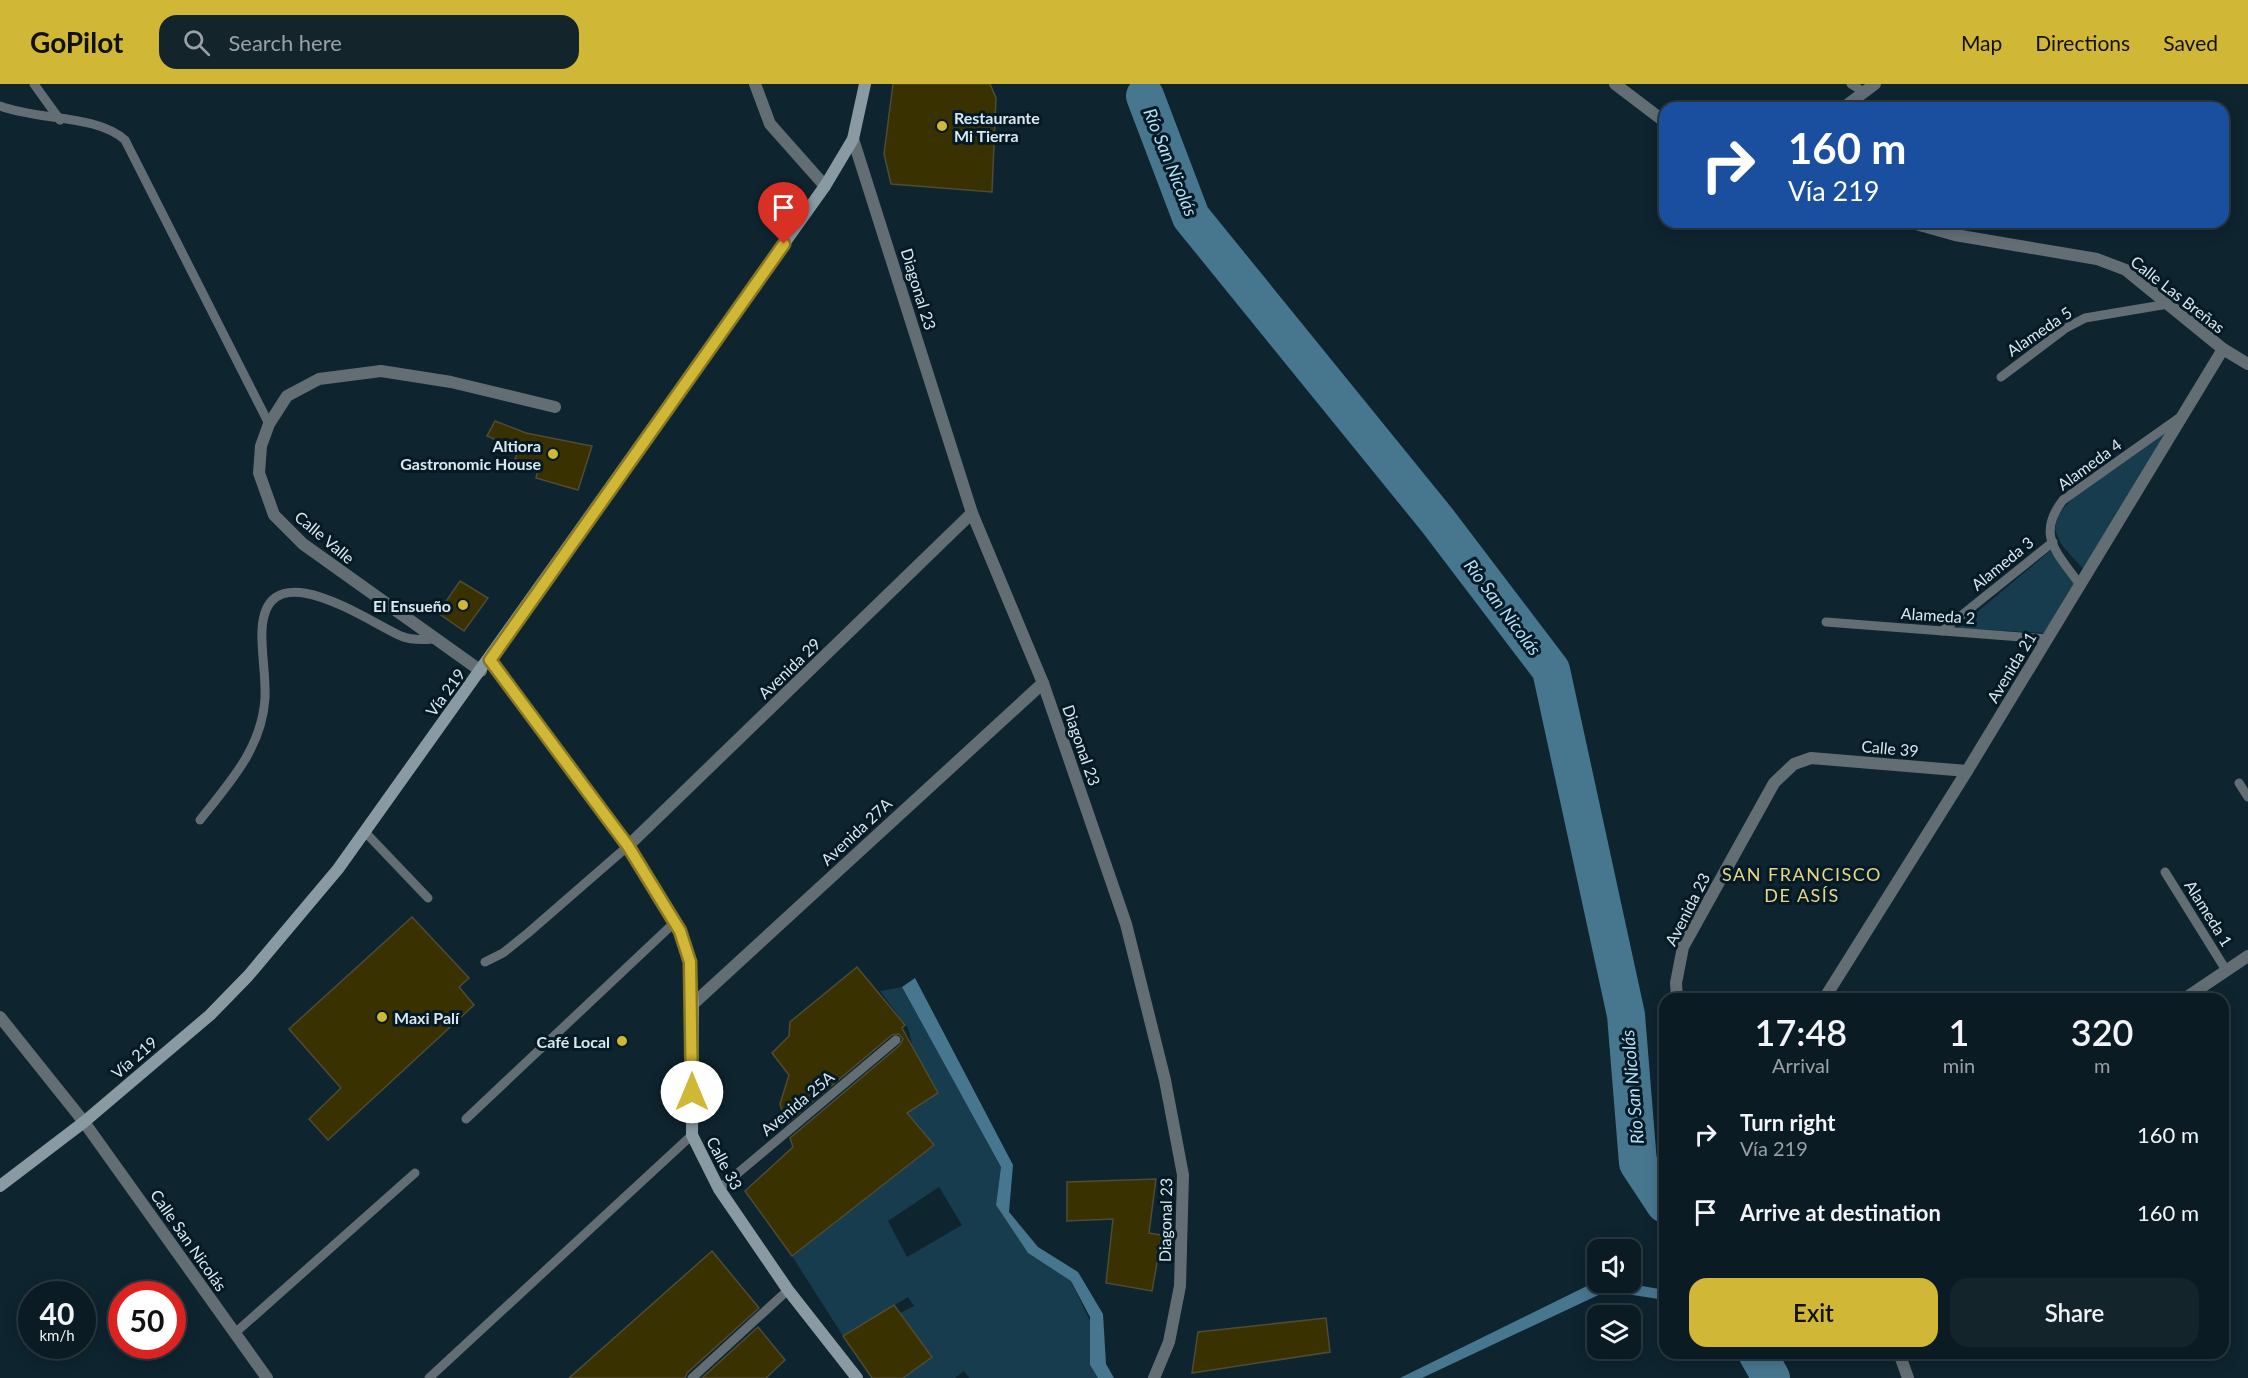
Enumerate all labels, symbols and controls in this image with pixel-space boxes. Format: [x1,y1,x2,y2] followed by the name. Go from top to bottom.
[159,15,579,69] search box
[30,25,123,59] text: GoPilot
[180,26,213,59] icon: search
[228,29,342,56] text: Search here
[1961,30,2002,55] text: Map
[2035,30,2130,55] text: Directions
[2163,30,2218,55] text: Saved
[1139,105,1203,219] water label: Río San Nicolás
[954,108,1040,145] place label: Restaurante Mi Tierra
[935,119,949,133] marker: Restaurante Mi Tierra
[1788,123,1906,173] text: 160 m
[1689,126,1767,204] icon: right
[1788,174,1879,207] text: Vía 219
[758,182,809,244] pin
[767,191,800,224] icon: arrive
[898,246,940,332] street label: Diagonal 23
[2127,251,2229,337] street label: Calle Las Breñas
[2003,302,2075,360] street label: Alameda 5
[2053,434,2125,494] street label: Alameda 4
[400,436,541,473] place label: Altiora Gastronomic House
[546,447,560,461] marker: Altiora Gastronomic House
[291,507,359,567] street label: Calle Valle
[1967,532,2037,594] street label: Alameda 3
[1460,555,1546,659] water label: Río San Nicolás
[373,596,451,615] place label: El Ensueño
[456,598,470,612] marker: El Ensueño
[1900,603,1976,627] street label: Alameda 2
[1983,628,2039,706] street label: Avenida 21
[754,634,824,702] street label: Avenida 29
[421,664,469,720] street label: Vía 219
[1059,702,1105,788] street label: Diagonal 23
[1861,736,1919,760] street label: Calle 39
[817,793,895,869] street label: Avenida 27A
[1722,863,1882,906] district label: SAN FRANCISCO DE ASÍS
[1661,869,1713,949] street label: Avenida 23
[2181,876,2237,950] street label: Alameda 1
[394,1008,460,1027] place label: Maxi Palí
[375,1010,389,1024] marker: Maxi Palí
[1755,1010,1847,1054] text: 17:48
[1949,1010,1969,1054] text: 1
[2071,1010,2133,1054] text: 320
[1616,1029,1648,1145] water label: Río San Nicolás
[107,1032,161,1082] street label: Vía 219
[537,1032,610,1051] place label: Café Local
[615,1034,629,1048] marker: Café Local
[1772,1053,1830,1077] text: Arrival
[1943,1053,1975,1077] text: min
[2094,1053,2110,1077] text: m
[660,1060,724,1124] position arrow
[756,1067,838,1139] street label: Avenida 25A
[1740,1109,1835,1136] text: Turn right
[1689,1118,1722,1151] icon: right
[2137,1121,2199,1148] text: 160 m
[703,1133,747,1193] street label: Calle 33
[1740,1136,1808,1160] text: Vía 219
[1155,1178,1175,1262] street label: Diagonal 23
[147,1186,231,1294] street label: Calle San Nicolás
[1689,1196,1722,1229] icon: arrive
[1740,1199,1941,1226] text: Arrive at destination
[2137,1199,2199,1226] text: 160 m
[1587,1239,1641,1359] map controls
[1587,1239,1641,1293] button: sound
[1689,1278,1938,1347] button: Exit
[1950,1278,2199,1347] button: Share
[108,1281,186,1359] speed limit sign: 50
[40,1295,74,1331] text: 40
[1587,1305,1641,1359] button: layers
[39,1326,75,1344] text: km/h

